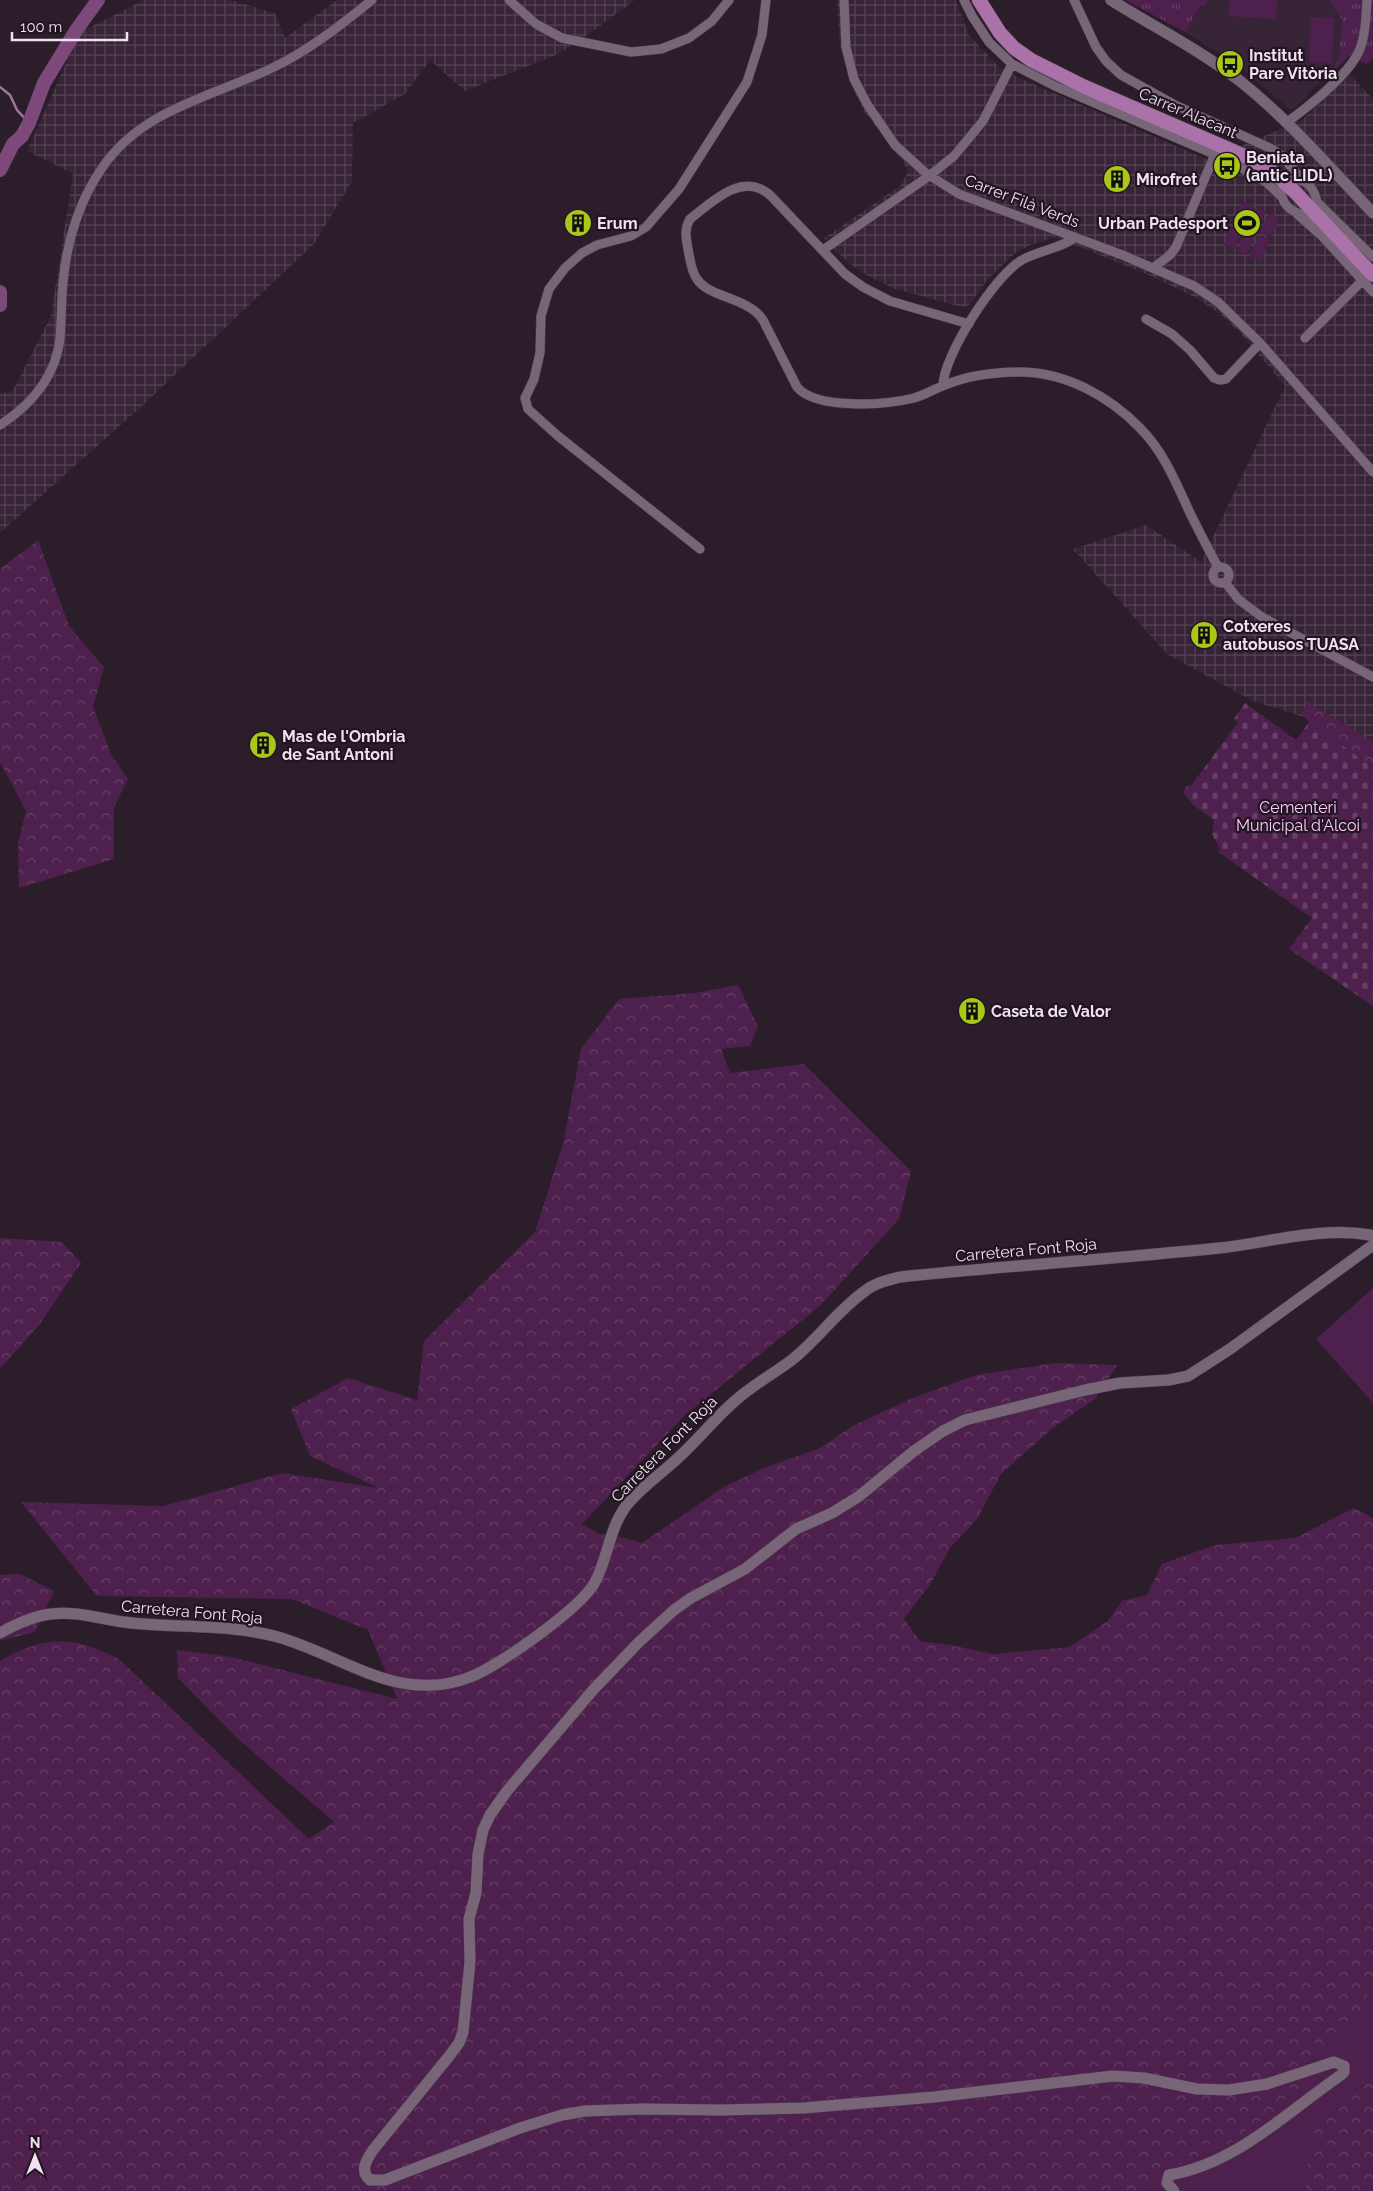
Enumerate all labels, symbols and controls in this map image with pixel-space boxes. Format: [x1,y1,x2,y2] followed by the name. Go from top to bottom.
[12,10,128,42] scale bar
[20,18,62,36] text: 100 m
[1249,46,1337,83] place label: Institut Pare Vitòria
[1215,49,1245,79] bus stop icon: Institut Pare Vitòria
[1136,84,1241,142] street label: Carrer Alacant
[1246,148,1333,185] place label: Beniata (antic LIDL)
[1212,151,1242,181] bus stop icon: Beniata (antic LIDL)
[1102,164,1132,194] building icon: Mirofret
[962,170,1082,232] street label: Carrer Filà Verds
[1136,170,1197,189] place label: Mirofret
[563,208,593,238] building icon: Erum
[1232,208,1262,238] sports icon: Urban Padesport
[597,214,638,233] place label: Erum
[1098,214,1228,233] place label: Urban Padesport
[1223,617,1359,654] place label: Cotxeres autobusos TUASA
[1189,620,1219,650] building icon: Cotxeres autobusos TUASA
[282,727,405,764] place label: Mas de l'Ombria de Sant Antoni
[248,730,278,760] building icon: Mas de l'Ombria de Sant Antoni
[1236,798,1360,835] park label: Cementeri Municipal d'Alcoi
[957,996,987,1026] building icon: Caseta de Valor
[991,1002,1111,1021] place label: Caseta de Valor
[954,1234,1098,1266] street label: Carretera Font Roja
[607,1392,721,1506] street label: Carretera Font Roja
[120,1596,264,1628] street label: Carretera Font Roja
[10,2131,60,2181] north arrow
[30,2135,40,2151] text: N

